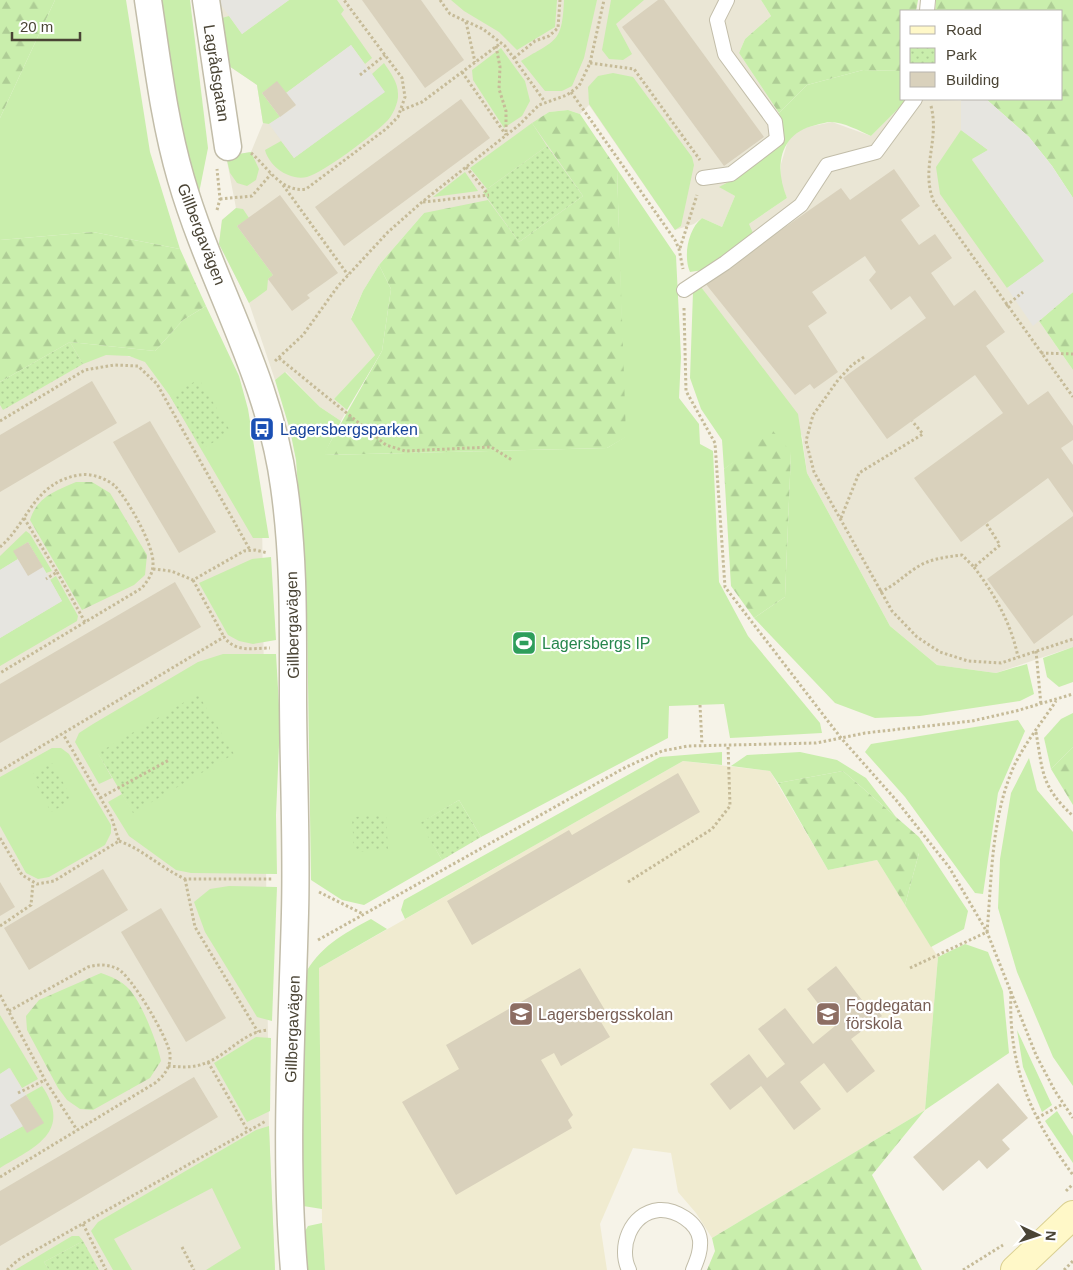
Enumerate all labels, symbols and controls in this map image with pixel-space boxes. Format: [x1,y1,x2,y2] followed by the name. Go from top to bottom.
[12,10,80,42] scale bar
[900,10,1063,100] legend
[20,18,53,35] text: 20 m
[946,21,982,38] text: Road
[200,23,233,123] street label: Lagrådsgatan
[946,46,977,63] text: Park
[946,71,999,88] text: Building
[174,181,229,287] street label: Gillbergavägen
[249,416,275,442] bus stop icon: Lagersbergsparken
[280,421,418,438] place label: Lagersbergsparken
[283,571,302,679] street label: Gillbergavägen
[511,630,537,656] sports icon: Lagersbergs IP
[542,635,651,652] place label: Lagersbergs IP
[282,975,303,1083] street label: Gillbergavägen
[846,997,931,1032] place label: Fogdegatan förskola
[508,1001,534,1027] school or university icon: Lagersbergsskolan
[815,1001,841,1027] school or university icon: Fogdegatan förskola
[538,1006,673,1023] place label: Lagersbergsskolan
[1013,1210,1063,1260] north arrow
[1043,1230,1059,1242] text: N

